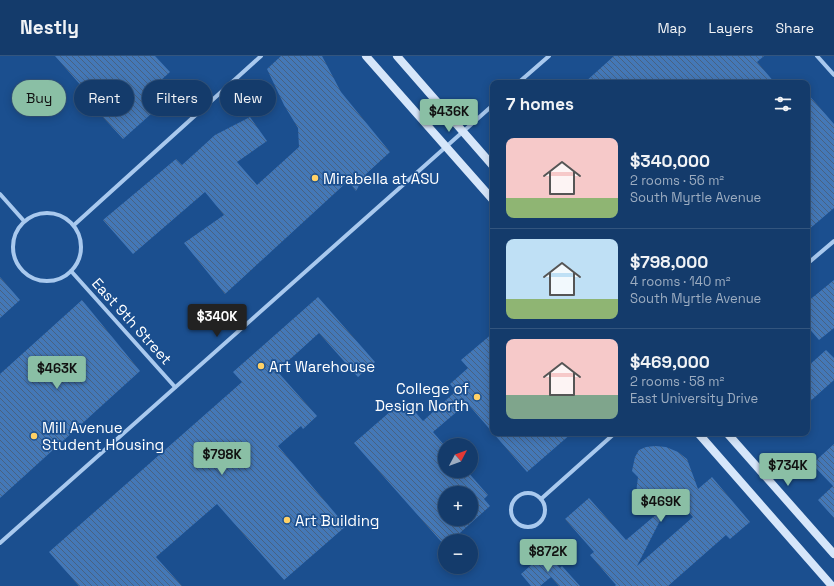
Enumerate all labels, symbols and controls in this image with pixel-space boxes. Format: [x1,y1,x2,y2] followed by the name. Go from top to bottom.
[20,15,79,40] text: Nestly
[657,19,687,37] text: Map
[709,19,753,37] text: Layers
[775,19,814,37] text: Share
[12,80,66,116] chip: Buy
[74,80,134,116] chip: Rent
[142,80,212,116] chip: Filters
[220,80,276,116] chip: New
[506,93,574,115] text: 7 homes
[772,93,794,115] icon: filters
[421,99,477,133] pin: $436K
[429,103,469,120] text: $436K
[630,150,710,172] text: $340,000
[538,154,586,202] icon: home
[323,169,439,188] place label: Mirabella at ASU
[630,172,724,189] text: 2 rooms · 56 m²
[310,173,320,183] marker: Mirabella at ASU
[630,189,761,206] text: South Myrtle Avenue
[630,251,708,273] text: $798,000
[538,255,586,303] icon: home
[630,273,731,290] text: 4 rooms · 140 m²
[88,274,176,368] street label: East 9th Street
[630,290,761,307] text: South Myrtle Avenue
[189,304,245,338] pin: $340K
[197,308,237,325] text: $340K
[630,351,710,373] text: $469,000
[538,355,586,403] icon: home
[29,356,85,390] pin: $463K
[269,357,375,376] place label: Art Warehouse
[37,360,77,377] text: $463K
[256,361,266,371] marker: Art Warehouse
[630,373,724,390] text: 2 rooms · 58 m²
[375,379,469,415] place label: College of Design North
[630,390,758,407] text: East University Drive
[472,392,482,402] marker: College of Design North
[42,418,164,454] place label: Mill Avenue Student Housing
[29,431,39,441] marker: Mill Avenue Student Housing
[438,438,478,478] north arrow
[438,438,478,574] map controls
[194,442,250,476] pin: $798K
[202,446,242,463] text: $798K
[760,453,816,487] pin: $734K
[768,457,808,474] text: $734K
[438,486,478,526] button: +
[633,489,689,523] pin: $469K
[641,493,681,510] text: $469K
[295,511,379,530] place label: Art Building
[282,515,292,525] marker: Art Building
[438,534,478,574] button: −
[520,539,576,573] pin: $872K
[529,543,567,560] text: $872K

